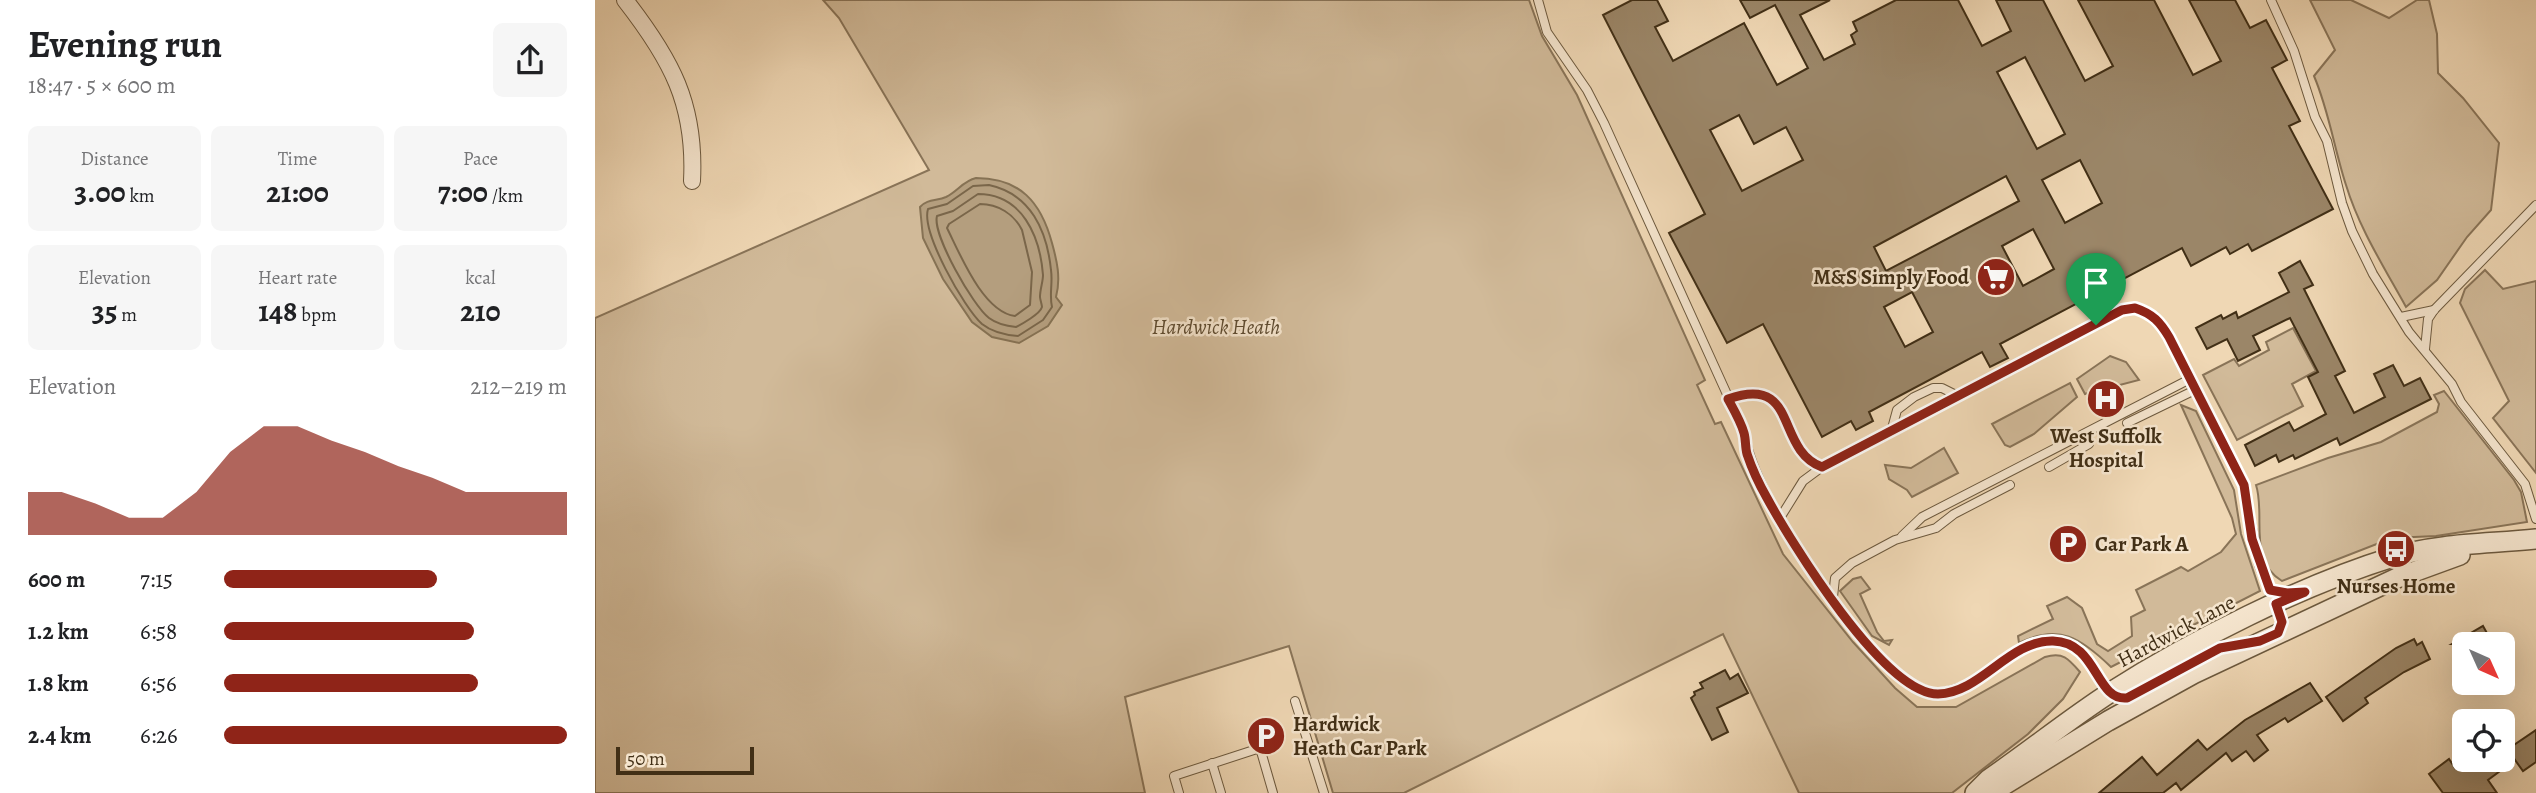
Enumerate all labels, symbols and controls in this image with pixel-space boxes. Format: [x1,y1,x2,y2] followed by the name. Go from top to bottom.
[28,18,222,70] text: Evening run
[493,23,567,97] button: share
[28,70,176,101] text: 18:47 · 5 × 600 m
[80,146,149,172] text: Distance
[278,146,317,172] text: Time
[463,146,498,172] text: Pace
[74,172,126,212] text: 3.00
[266,172,329,212] text: 21:00
[438,172,488,212] text: 7:00
[126,183,155,209] text: km
[488,183,523,209] text: /km
[2066,253,2126,325] pin
[1975,256,2017,298] supermarket icon: M&S Simply Food
[1813,263,1970,291] place label: M&S Simply Food
[2077,264,2115,302] icon: arrive
[78,265,151,291] text: Elevation
[258,265,337,291] text: Heart rate
[465,265,496,291] text: kcal
[92,291,118,331] text: 35
[258,291,297,331] text: 148
[460,291,501,331] text: 210
[118,302,137,328] text: m
[297,302,337,328] text: bpm
[1152,313,1280,341] park label: Hardwick Heath
[28,371,116,402] text: Elevation
[470,371,567,402] text: 212–219 m
[2085,378,2127,420] hospital icon: West Suffolk Hospital
[2049,422,2162,474] place label: West Suffolk Hospital
[2047,523,2089,565] parking icon: Car Park A
[2375,528,2417,570] bus stop icon: Nurses Home
[2095,530,2189,558] place label: Car Park A
[28,564,85,595] text: 600 m
[140,564,173,595] text: 7:15
[2336,572,2456,600] place label: Nurses Home
[2112,588,2240,674] street label: Hardwick Lane
[28,616,89,647] text: 1.2 km
[140,616,177,647] text: 6:58
[2452,632,2515,695] north arrow
[2452,632,2515,772] map controls
[28,668,89,699] text: 1.8 km
[140,668,177,699] text: 6:56
[2452,709,2515,772] button: locate
[1293,710,1427,762] place label: Hardwick Heath Car Park
[1245,715,1287,757] parking icon: Hardwick Heath Car Park
[28,720,91,751] text: 2.4 km
[140,720,178,751] text: 6:26
[616,744,754,776] scale bar
[627,746,665,772] text: 50 m

